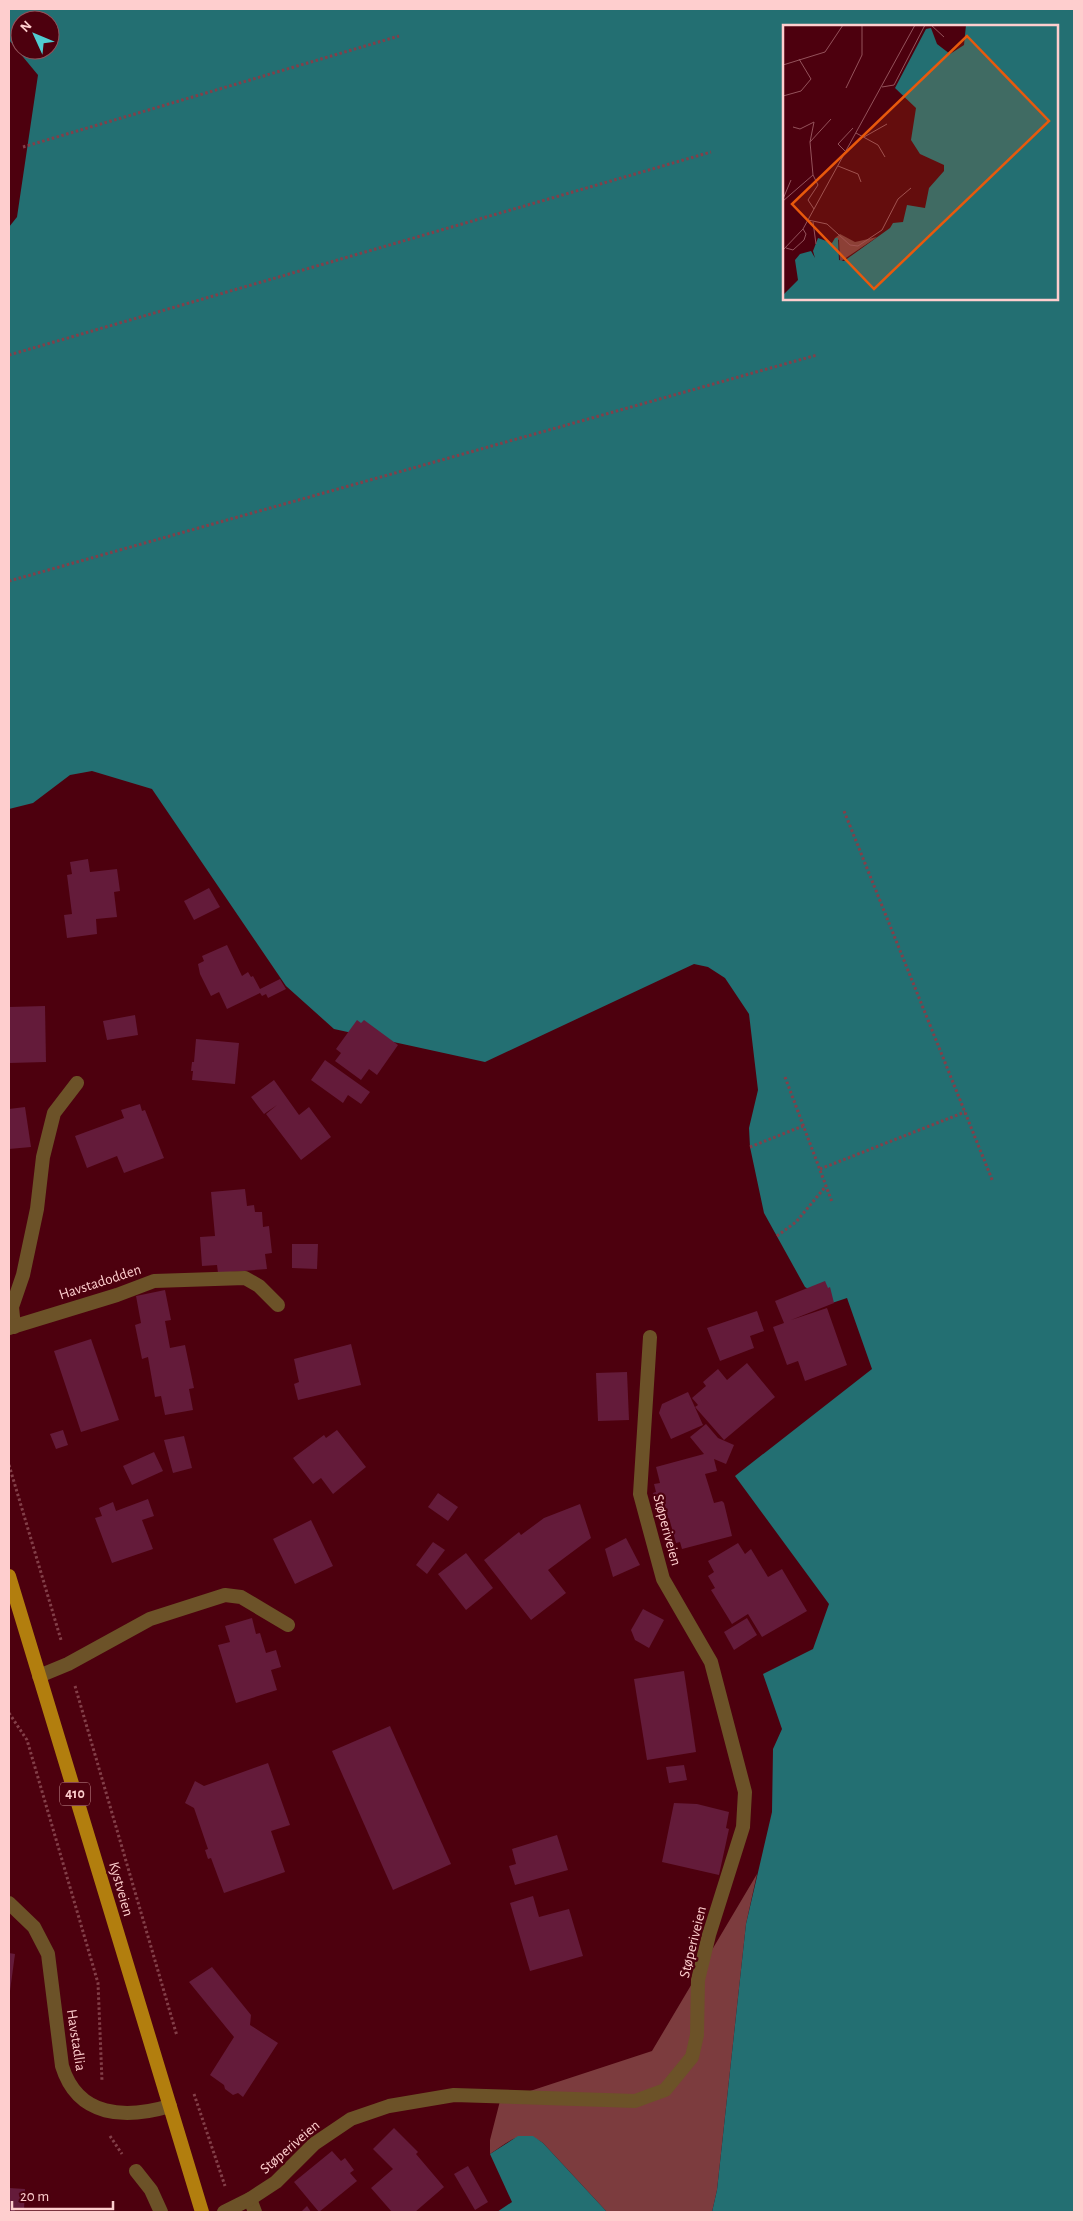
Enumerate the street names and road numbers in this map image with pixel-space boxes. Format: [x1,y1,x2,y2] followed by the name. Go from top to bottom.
[57,1262,143,1302] street label: Havstadodden
[650,1493,684,1567] street label: Støperiveien
[60,1782,90,1806] road number: 410
[106,1860,136,1918] street label: Kystveien
[677,1905,709,1979] street label: Støperiveien
[64,2008,88,2072] street label: Havstadlia
[257,2117,323,2177] street label: Støperiveien

